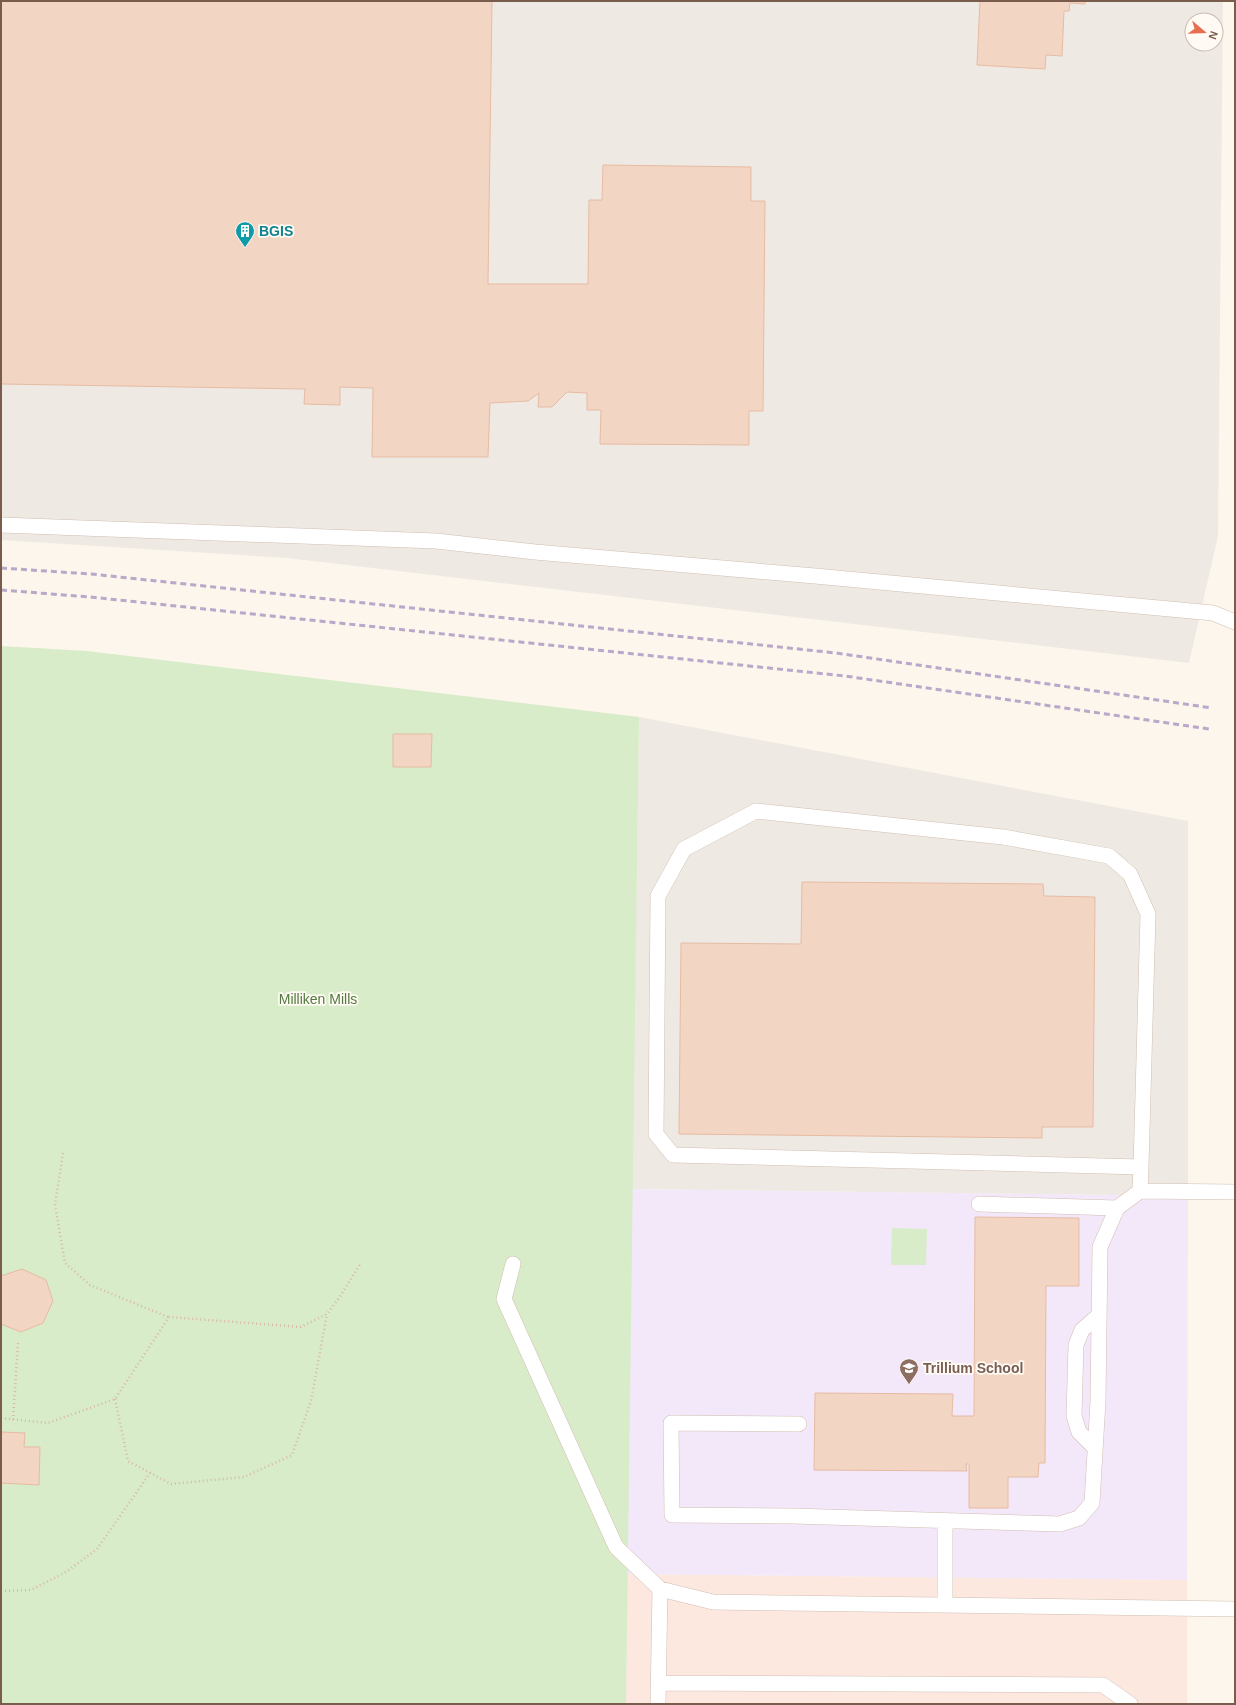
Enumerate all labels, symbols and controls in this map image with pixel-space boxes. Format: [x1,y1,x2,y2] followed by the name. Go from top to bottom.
[1184,12,1224,52] north arrow
[1206,30,1220,41] text: N
[234,220,256,248] building icon: BGIS
[259,223,293,239] place label: BGIS
[279,991,357,1007] park label: Milliken Mills
[898,1357,920,1385] school or university icon: Trillium School
[923,1360,1023,1376] place label: Trillium School

